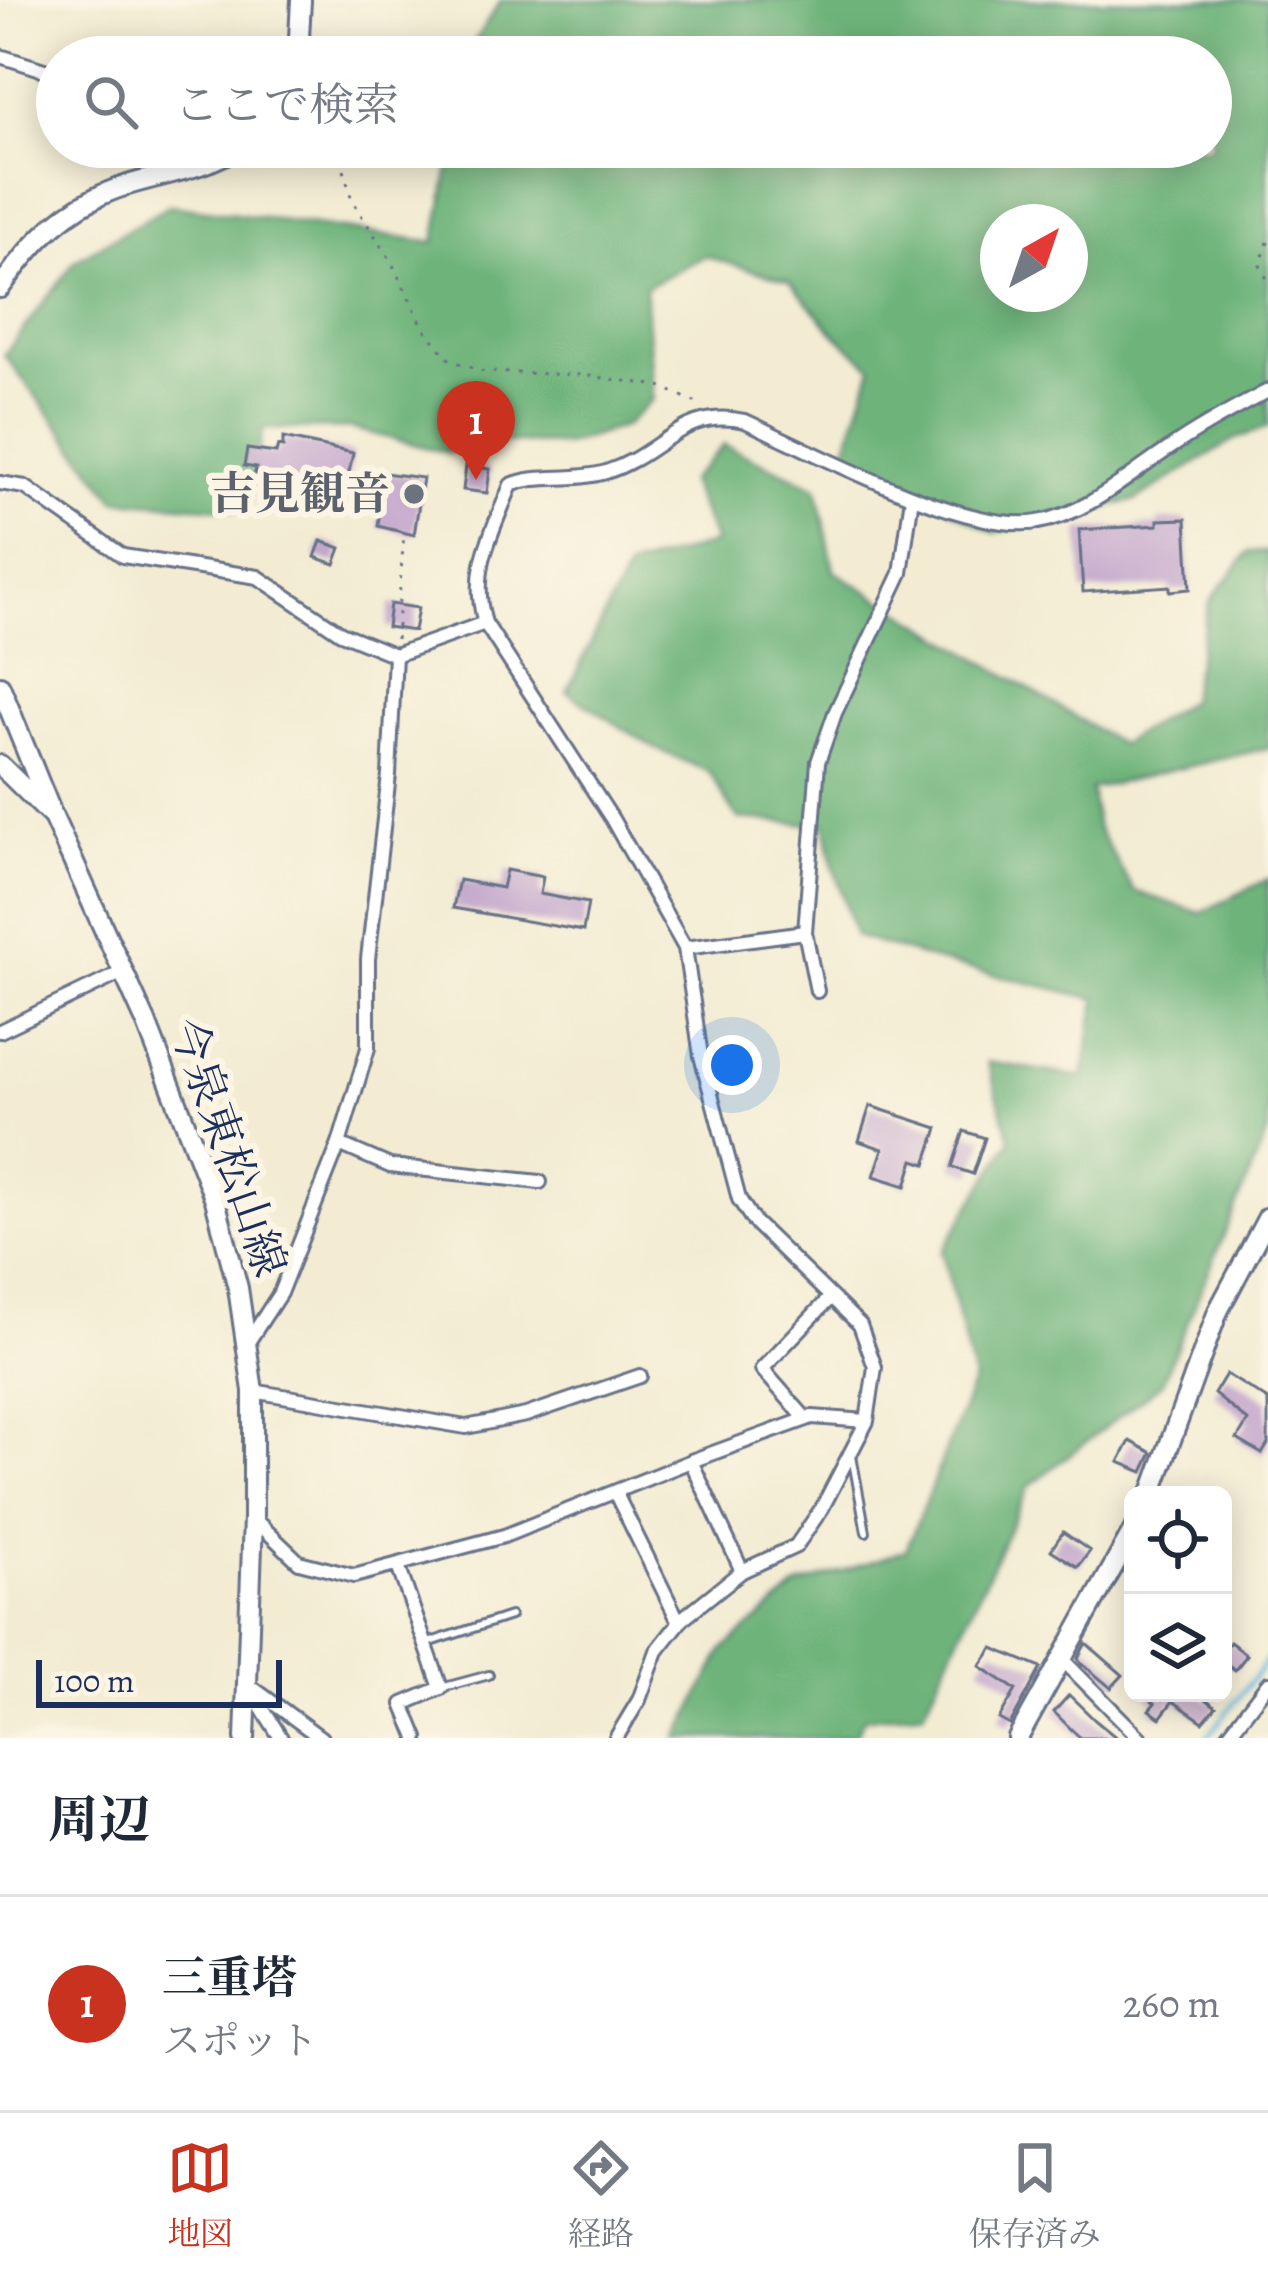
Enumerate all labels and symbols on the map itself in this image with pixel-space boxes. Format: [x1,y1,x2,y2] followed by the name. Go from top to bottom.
[980,204,1088,312] north arrow
[437,381,515,480] pin: 1
[210,463,390,525] place label: 吉見観音
[401,481,427,507] marker: 吉見観音
[155,1009,301,1285] street label: 今泉東松山線
[702,1035,762,1095] your location
[36,1654,282,1707] scale bar

